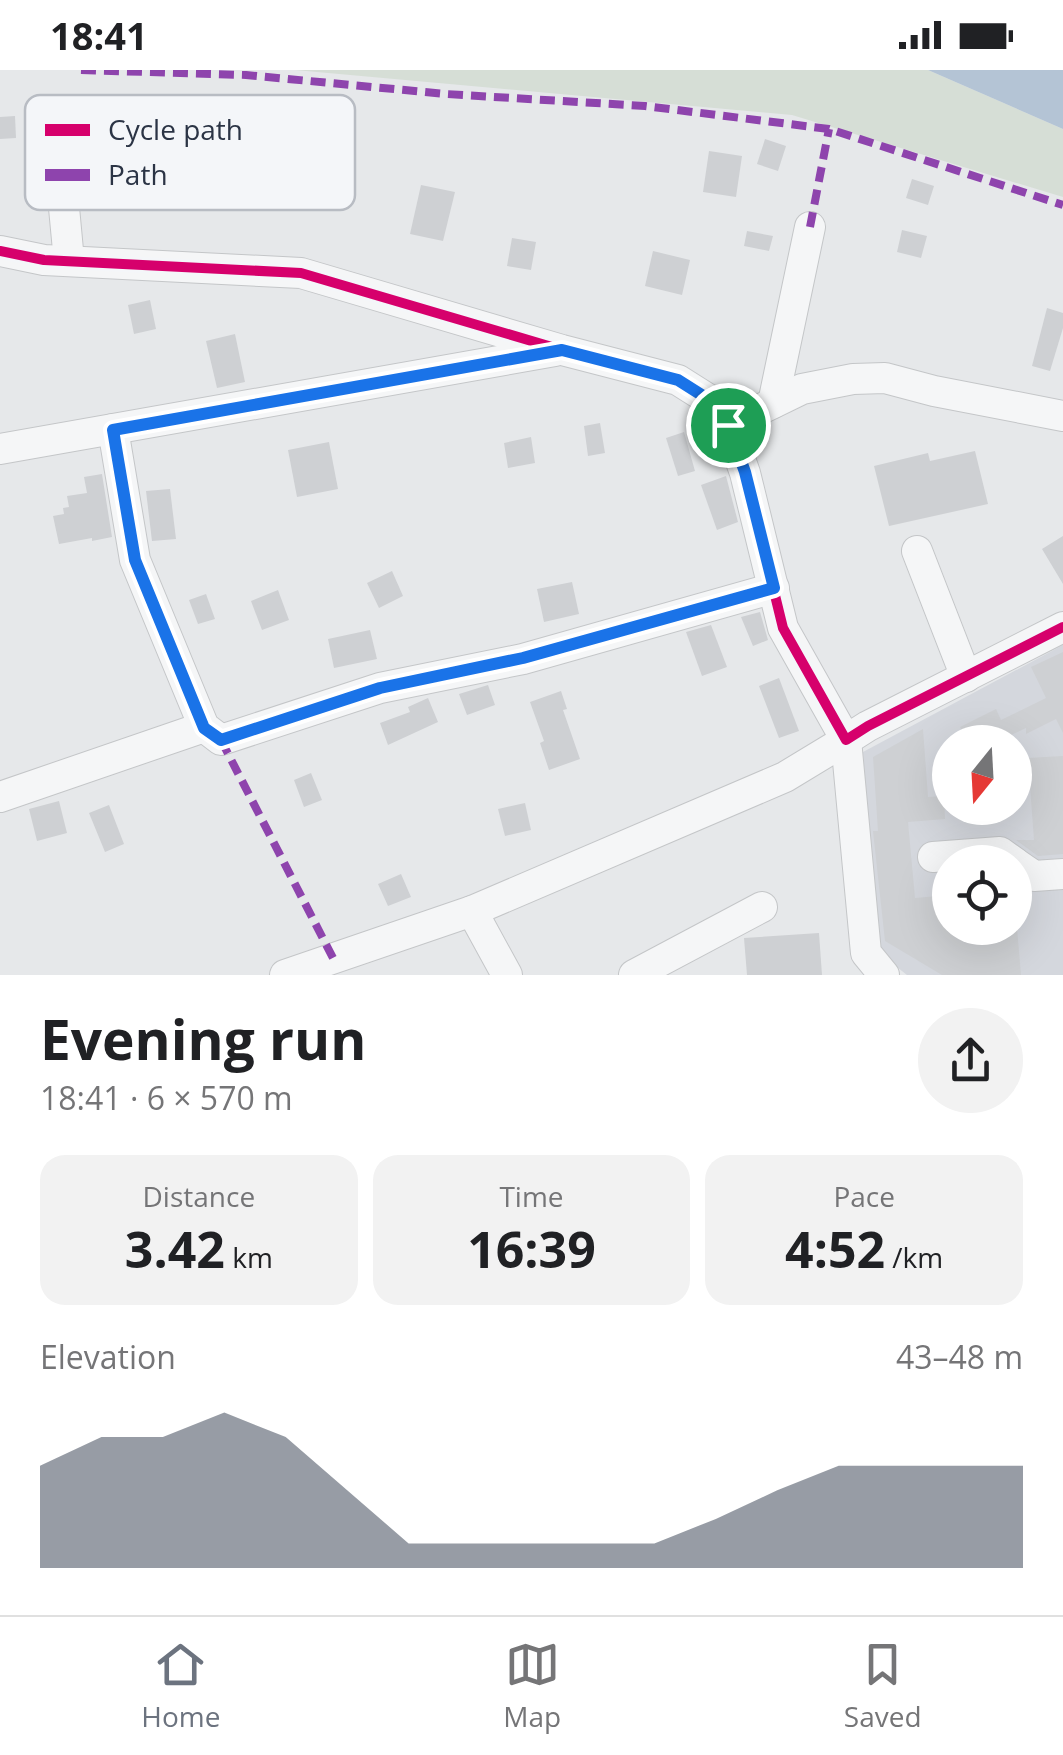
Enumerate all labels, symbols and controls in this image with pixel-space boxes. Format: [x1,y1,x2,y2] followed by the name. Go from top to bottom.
[50,9,148,61] text: 18:41
[25,95,355,210] legend
[108,110,243,148] text: Cycle path
[108,155,168,193] text: Path
[686,383,771,468] pin
[701,398,756,453] icon: arrive
[932,725,1032,825] north arrow
[932,725,1032,945] map controls
[932,845,1032,945] button: locate
[40,1001,366,1076] text: Evening run
[918,1008,1023,1113] button: share
[40,1076,293,1119] text: 18:41 · 6 × 570 m
[143,1177,255,1215] text: Distance
[499,1177,564,1215] text: Time
[833,1177,895,1215] text: Pace
[125,1215,225,1283] text: 3.42
[467,1215,596,1283] text: 16:39
[785,1215,885,1283] text: 4:52
[225,1238,273,1276] text: km
[885,1238,943,1276] text: /km
[40,1335,176,1378] text: Elevation
[896,1335,1023,1378] text: 43–48 m
[141,1637,221,1735] tab: Home
[503,1637,561,1735] tab: Map
[844,1637,922,1735] tab: Saved

